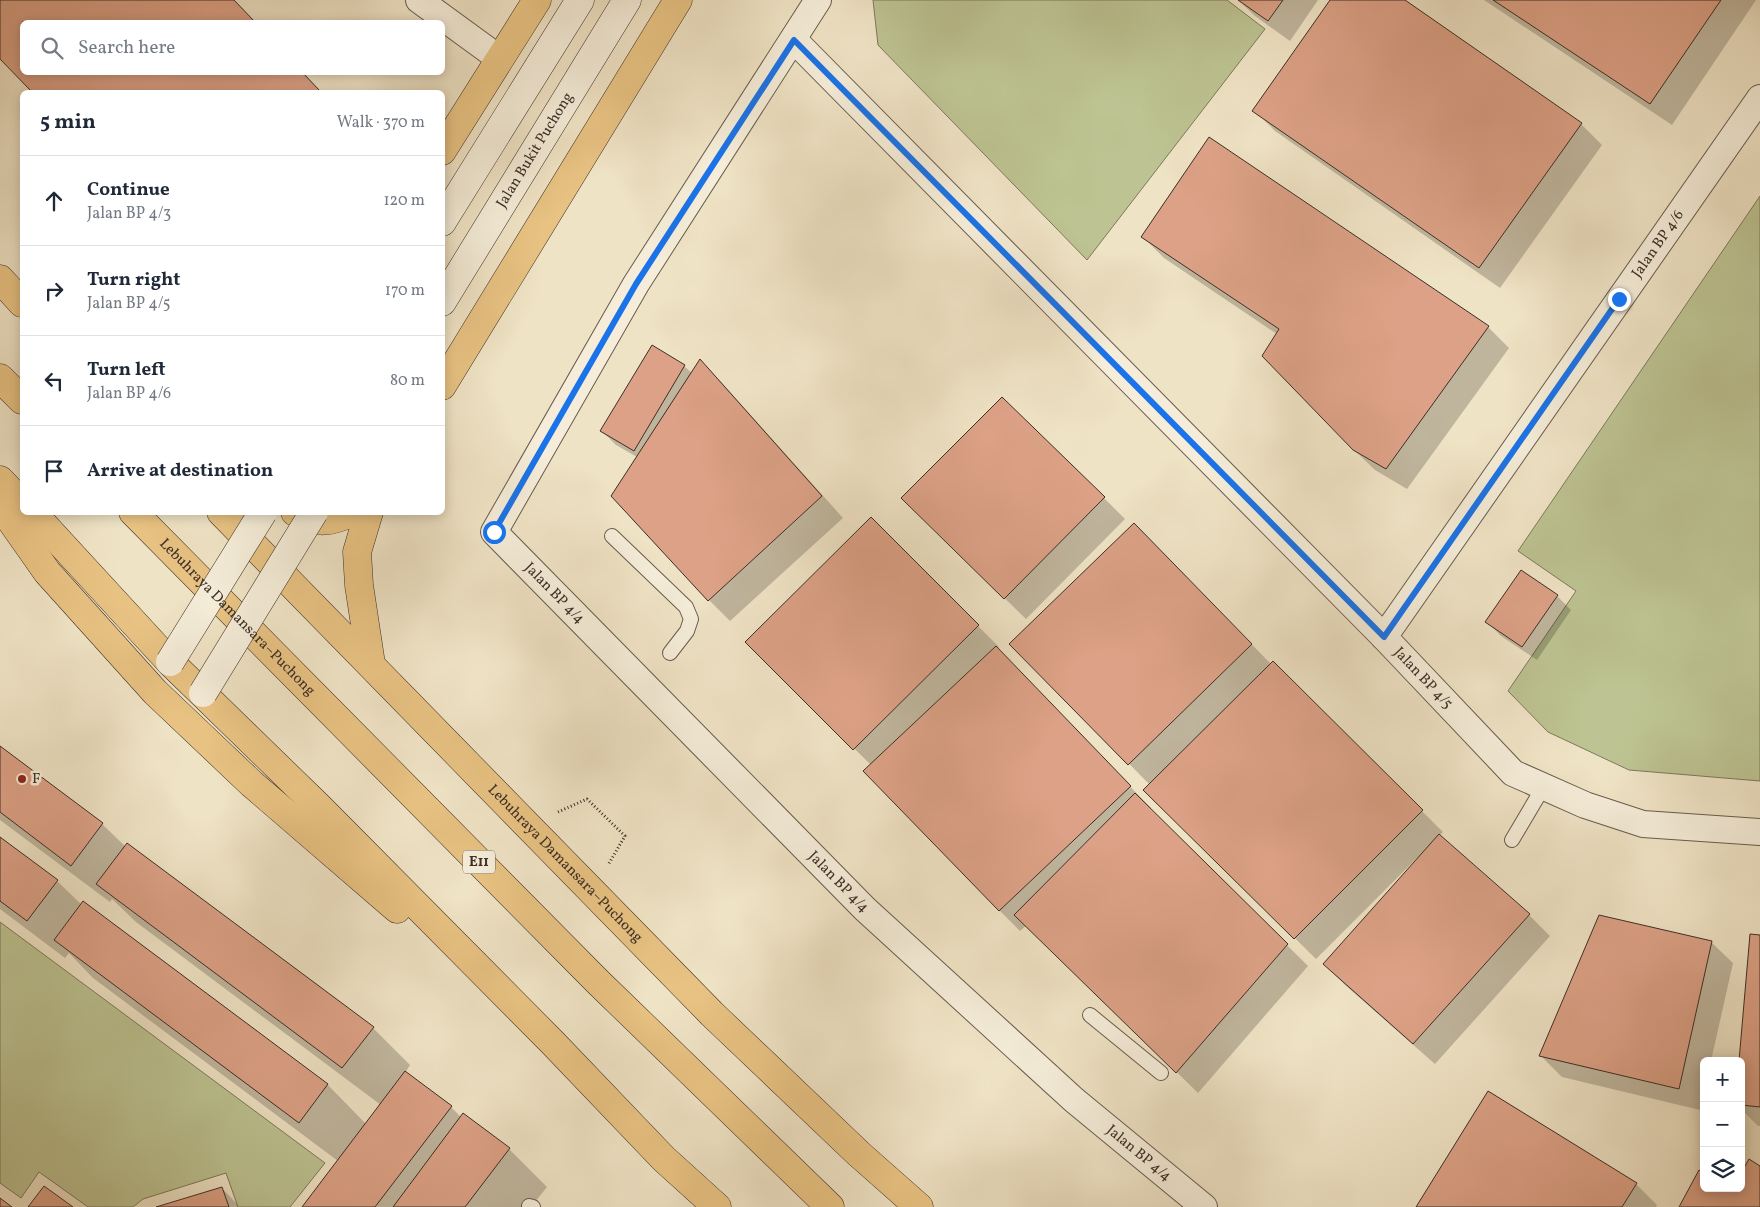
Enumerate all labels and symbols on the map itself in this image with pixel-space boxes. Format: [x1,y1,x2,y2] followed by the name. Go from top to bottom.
[491,88,579,212] street label: Jalan Bukit Puchong
[1627,206,1689,283] street label: Jalan BP 4/6
[1608,288,1631,311] route end
[483,521,506,544] route start
[154,534,320,701] street label: Lebuhraya Damansara–Puchong
[519,558,589,629] street label: Jalan BP 4/4
[1388,642,1458,714] street label: Jalan BP 4/5
[32,769,40,790] place label: F
[16,773,28,785] marker: F
[483,780,648,948] street label: Lebuhraya Damansara–Puchong
[803,846,874,917] street label: Jalan BP 4/4
[463,850,495,874] road number: E11
[1102,1120,1176,1187] street label: Jalan BP 4/4

